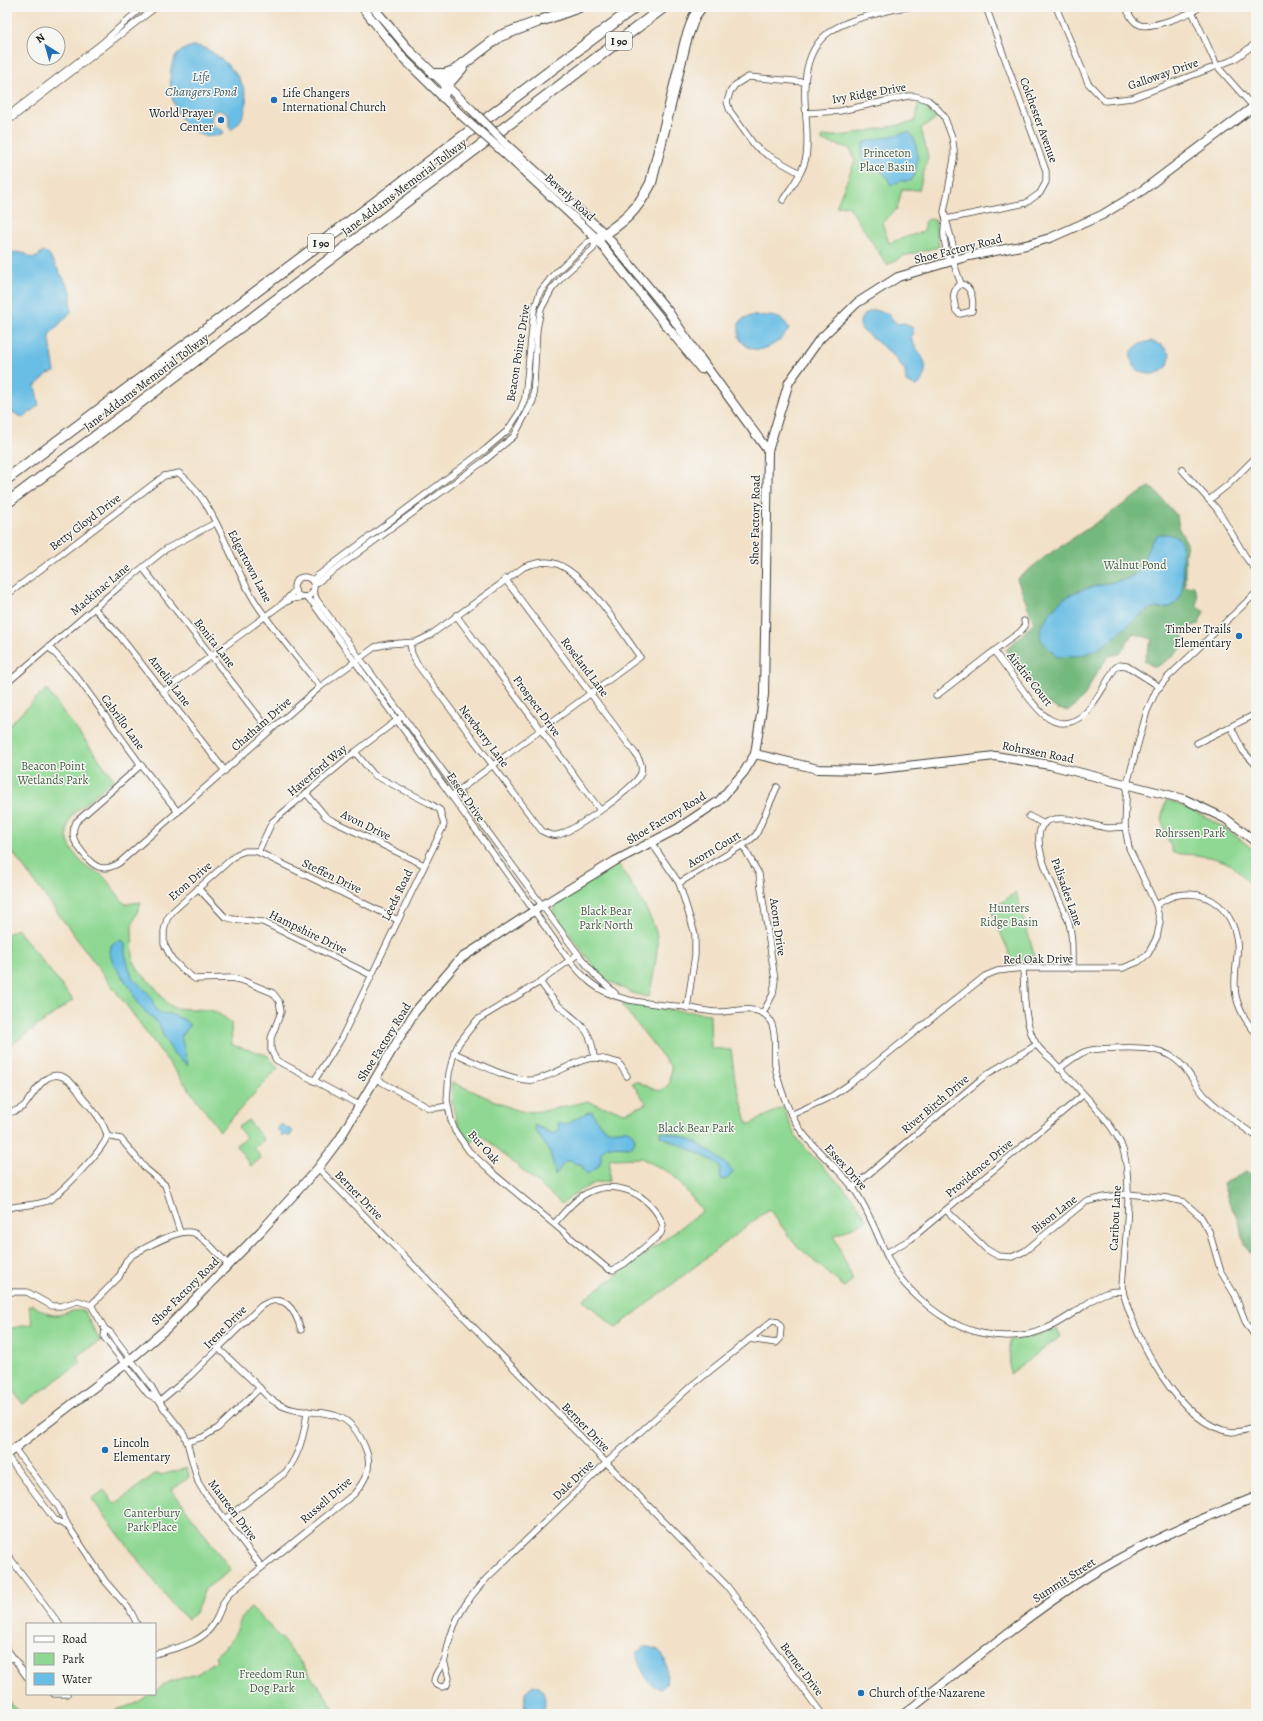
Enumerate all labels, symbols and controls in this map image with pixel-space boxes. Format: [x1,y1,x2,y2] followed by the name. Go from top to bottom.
[26,26,66,66] north arrow
[33,30,48,47] text: N
[606,32,632,50] road number: I 90
[1126,54,1200,94] street label: Galloway Drive
[165,68,237,100] water label: Life Changers Pond
[1016,75,1062,165] street label: Colchester Avenue
[831,79,907,107] street label: Ivy Ridge Drive
[282,85,387,115] place label: Life Changers International Church
[269,95,279,105] marker: Life Changers International Church
[148,105,213,135] place label: World Prayer Center
[216,115,226,125] marker: World Prayer Center
[338,134,470,239] street label: Jane Addams Memorial Tollway
[859,145,915,175] park label: Princeton Place Basin
[541,170,599,225] street label: Beverly Road
[912,230,1004,268] street label: Shoe Factory Road
[308,234,334,252] road number: I 90
[502,303,534,403] street label: Beacon Pointe Drive
[80,329,212,434] street label: Jane Addams Memorial Tollway
[746,474,764,565] street label: Shoe Factory Road
[46,490,124,554] street label: Betty Gloyd Drive
[224,527,276,605] street label: Edgartown Lane
[1102,557,1167,573] park label: Walnut Pond
[67,559,133,619] street label: Mackinac Lane
[191,615,239,671] street label: Bonita Lane
[1166,621,1232,651] place label: Timber Trails Elementary
[1234,631,1244,641] marker: Timber Trails Elementary
[557,634,613,700] street label: Roseland Lane
[1003,648,1056,710] street label: Airdrie Court
[145,652,195,710] street label: Amelia Lane
[509,672,565,740] street label: Prospect Drive
[97,691,149,753] street label: Cabrillo Lane
[228,693,294,755] street label: Chatham Drive
[455,701,513,771] street label: Newberry Lane
[1001,737,1076,767] street label: Rohrssen Road
[284,740,351,800] street label: Haverford Way
[17,758,88,788] park label: Beacon Point Wetlands Park
[443,769,489,825] street label: Essex Drive
[623,788,709,848] street label: Shoe Factory Road
[337,806,394,844] street label: Avon Drive
[1155,825,1225,841] park label: Rohrssen Park
[683,827,744,872] street label: Acorn Court
[300,855,364,897] street label: Steffen Drive
[1047,856,1087,928] street label: Palisades Lane
[165,858,215,904] street label: Eton Drive
[378,866,417,923] street label: Leeds Road
[766,896,790,957] street label: Acorn Drive
[980,900,1039,930] park label: Hunters Ridge Basin
[579,903,634,933] park label: Black Bear Park North
[267,906,349,958] street label: Hampshire Drive
[1003,950,1073,968] street label: Red Oak Drive
[353,999,415,1084] street label: Shoe Factory Road
[898,1071,972,1137] street label: River Birch Drive
[658,1120,734,1136] park label: Black Bear Park
[465,1127,504,1167] street label: Bur Oak
[942,1135,1016,1201] street label: Providence Drive
[821,1141,871,1193] street label: Essex Drive
[331,1167,387,1223] street label: Berner Drive
[1105,1185,1125,1251] street label: Caribou Lane
[1028,1191,1080,1237] street label: Bison Lane
[147,1253,223,1329] street label: Shoe Factory Road
[200,1302,250,1352] street label: Irene Drive
[558,1399,614,1455] street label: Berner Drive
[113,1435,171,1465] place label: Lincoln Elementary
[100,1445,110,1455] marker: Lincoln Elementary
[549,1456,597,1504] street label: Dale Drive
[297,1473,355,1527] street label: Russell Drive
[205,1476,261,1544] street label: Maureen Drive
[124,1505,181,1535] park label: Canterbury Park Place
[1029,1554,1099,1606] street label: Summit Street
[26,1623,156,1695] legend
[62,1631,88,1647] text: Road
[777,1639,827,1699] street label: Berner Drive
[62,1651,85,1667] text: Park
[239,1666,305,1696] park label: Freedom Run Dog Park
[61,1671,92,1687] text: Water
[869,1685,985,1701] place label: Church of the Nazarene
[856,1688,866,1698] marker: Church of the Nazarene

